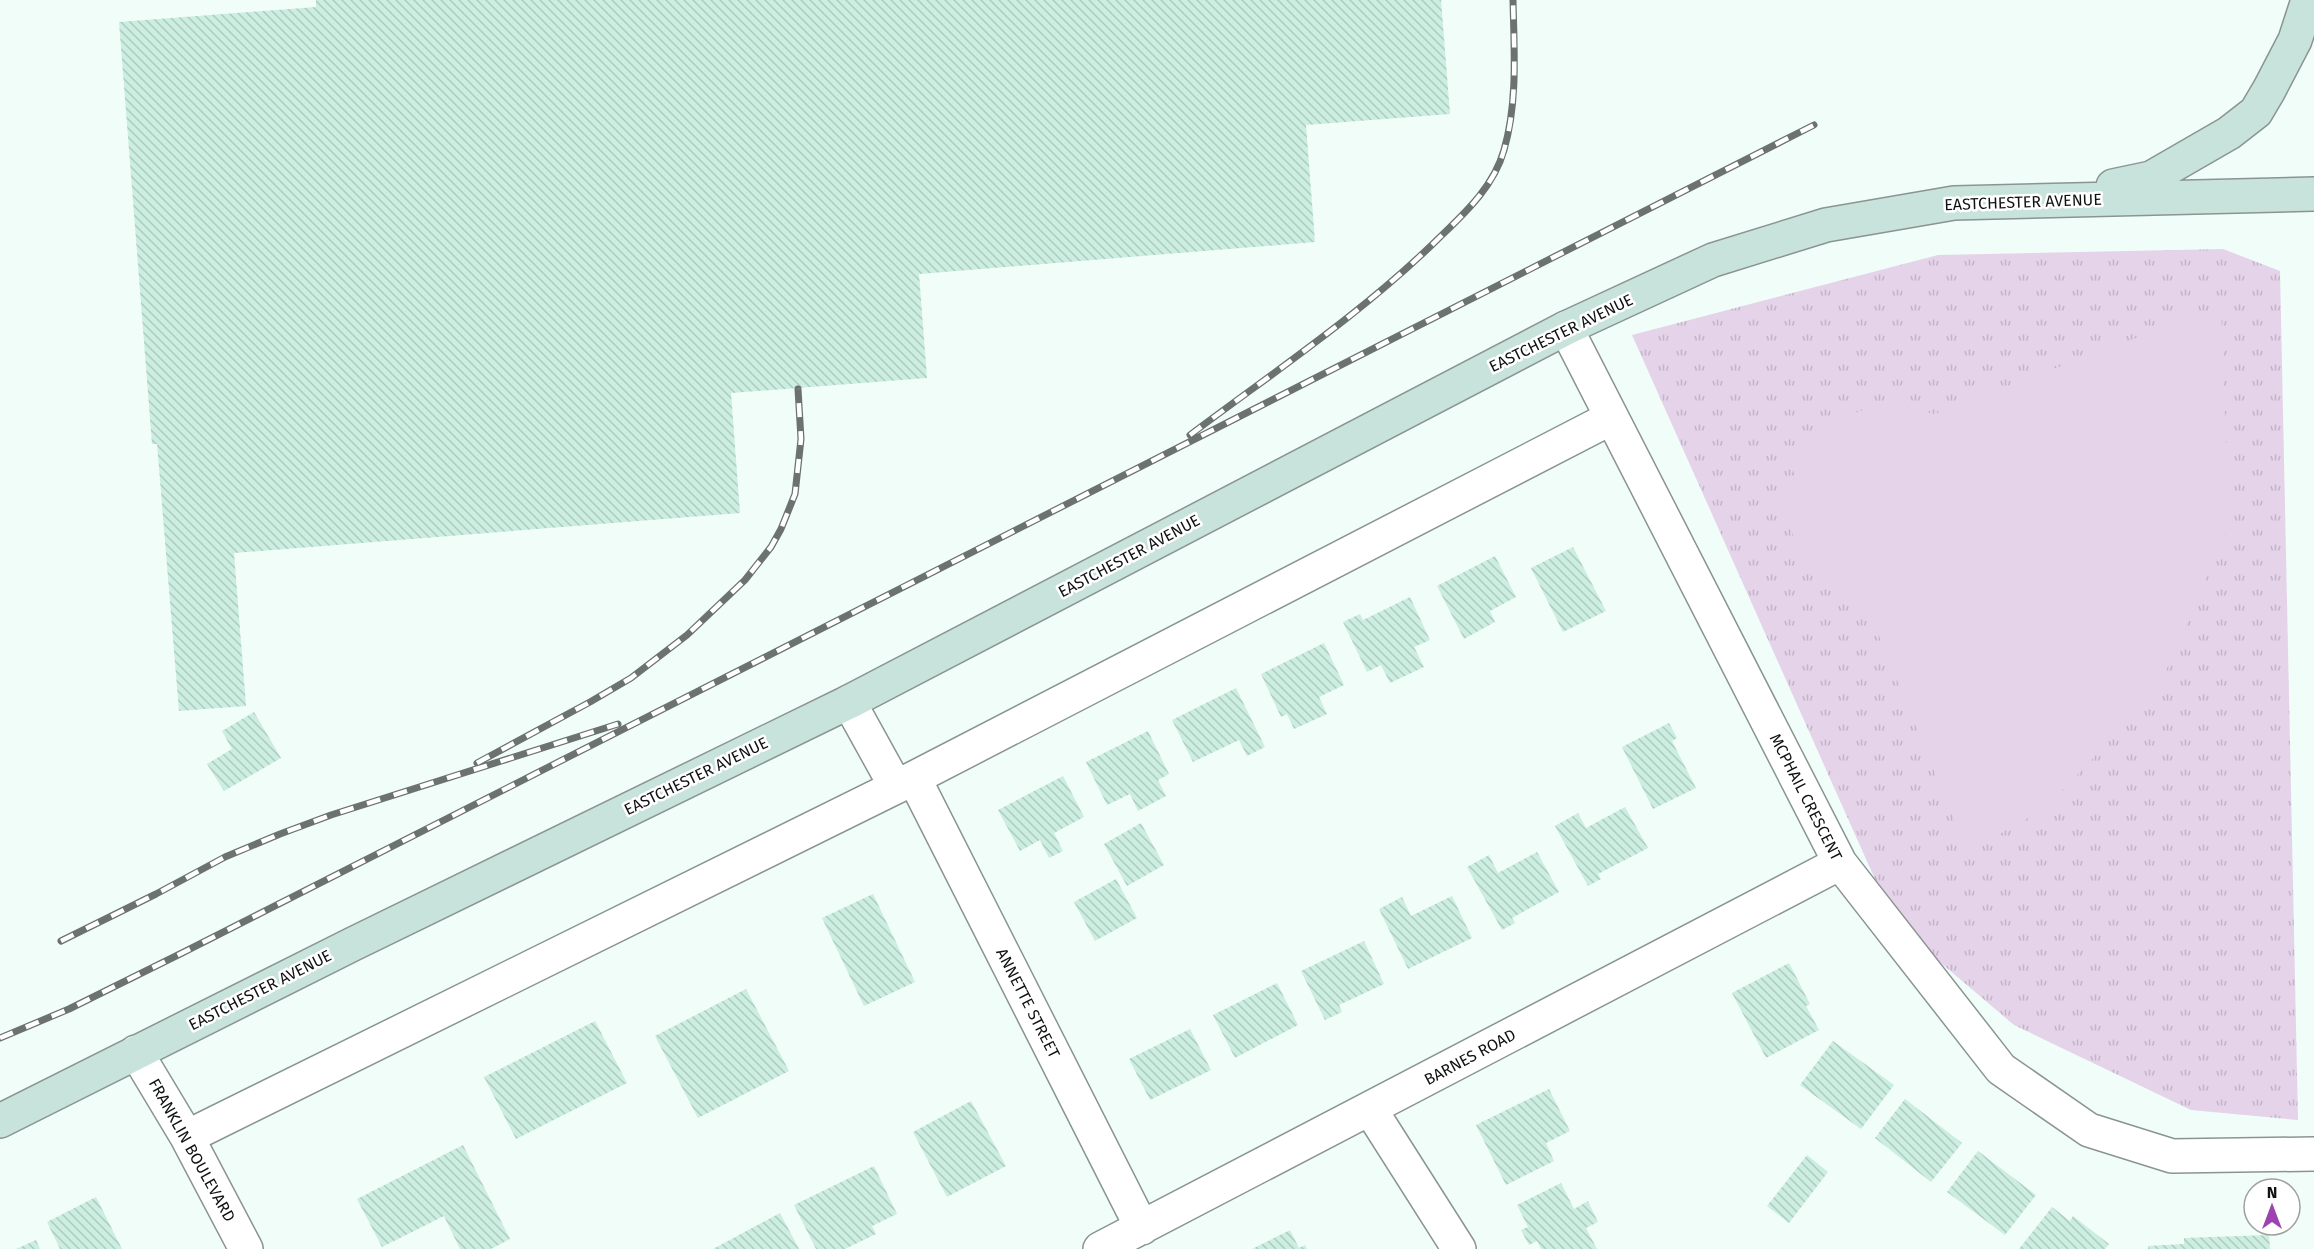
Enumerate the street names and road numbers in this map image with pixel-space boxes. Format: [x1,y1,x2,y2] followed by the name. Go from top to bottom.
[1944,190,2102,214] street label: EASTCHESTER AVENUE
[1486,290,1636,376] street label: EASTCHESTER AVENUE
[1055,511,1203,601] street label: EASTCHESTER AVENUE
[1766,730,1847,864] street label: MCPHAIL CRESCENT
[621,733,771,819] street label: EASTCHESTER AVENUE
[992,945,1064,1062] street label: ANNETTE STREET
[185,946,335,1034] street label: EASTCHESTER AVENUE
[1421,1025,1519,1089] street label: BARNES ROAD
[145,1075,239,1225] street label: FRANKLIN BOULEVARD

